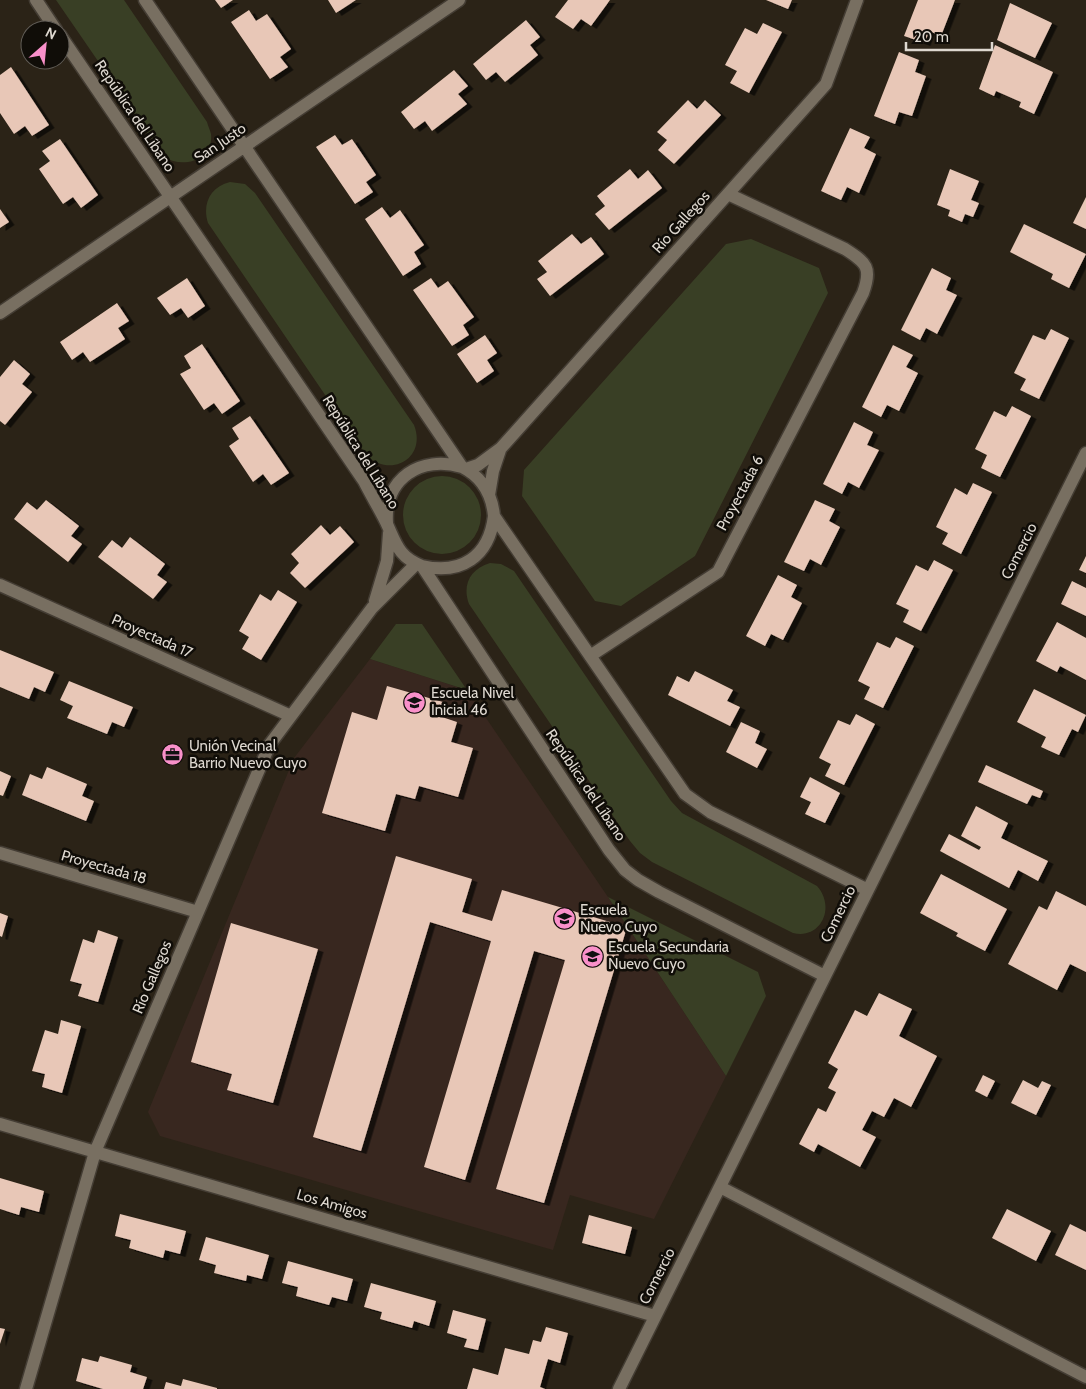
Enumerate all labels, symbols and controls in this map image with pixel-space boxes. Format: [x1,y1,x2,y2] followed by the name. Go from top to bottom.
[20,20,70,70] north arrow
[906,20,992,52] scale bar
[42,23,59,44] text: N
[914,28,949,46] text: 20 m
[91,57,179,175] street label: República del Líbano
[191,119,249,167] street label: San Justo
[648,187,714,257] street label: Río Gallegos
[319,392,403,512] street label: República del Líbano
[713,452,767,534] street label: Proyectada 6
[997,520,1041,582] street label: Comercio
[109,610,196,662] street label: Proyectada 17
[431,684,514,719] place label: Escuela Nivel Inicial 46
[403,690,427,714] school or university icon: Escuela Nivel Inicial 46
[542,726,630,844] street label: República del Líbano
[189,737,307,772] place label: Unión Vecinal Barrio Nuevo Cuyo
[161,743,185,767] office icon: Unión Vecinal Barrio Nuevo Cuyo
[59,846,149,888] street label: Proyectada 18
[817,883,859,945] street label: Comercio
[580,901,657,936] place label: Escuela Nuevo Cuyo
[552,907,576,931] school or university icon: Escuela Nuevo Cuyo
[129,938,175,1016] street label: Río Gallegos
[608,938,730,973] place label: Escuela Secundaria Nuevo Cuyo
[580,944,604,968] school or university icon: Escuela Secundaria Nuevo Cuyo
[295,1185,369,1223] street label: Los Amigos
[635,1245,679,1307] street label: Comercio

